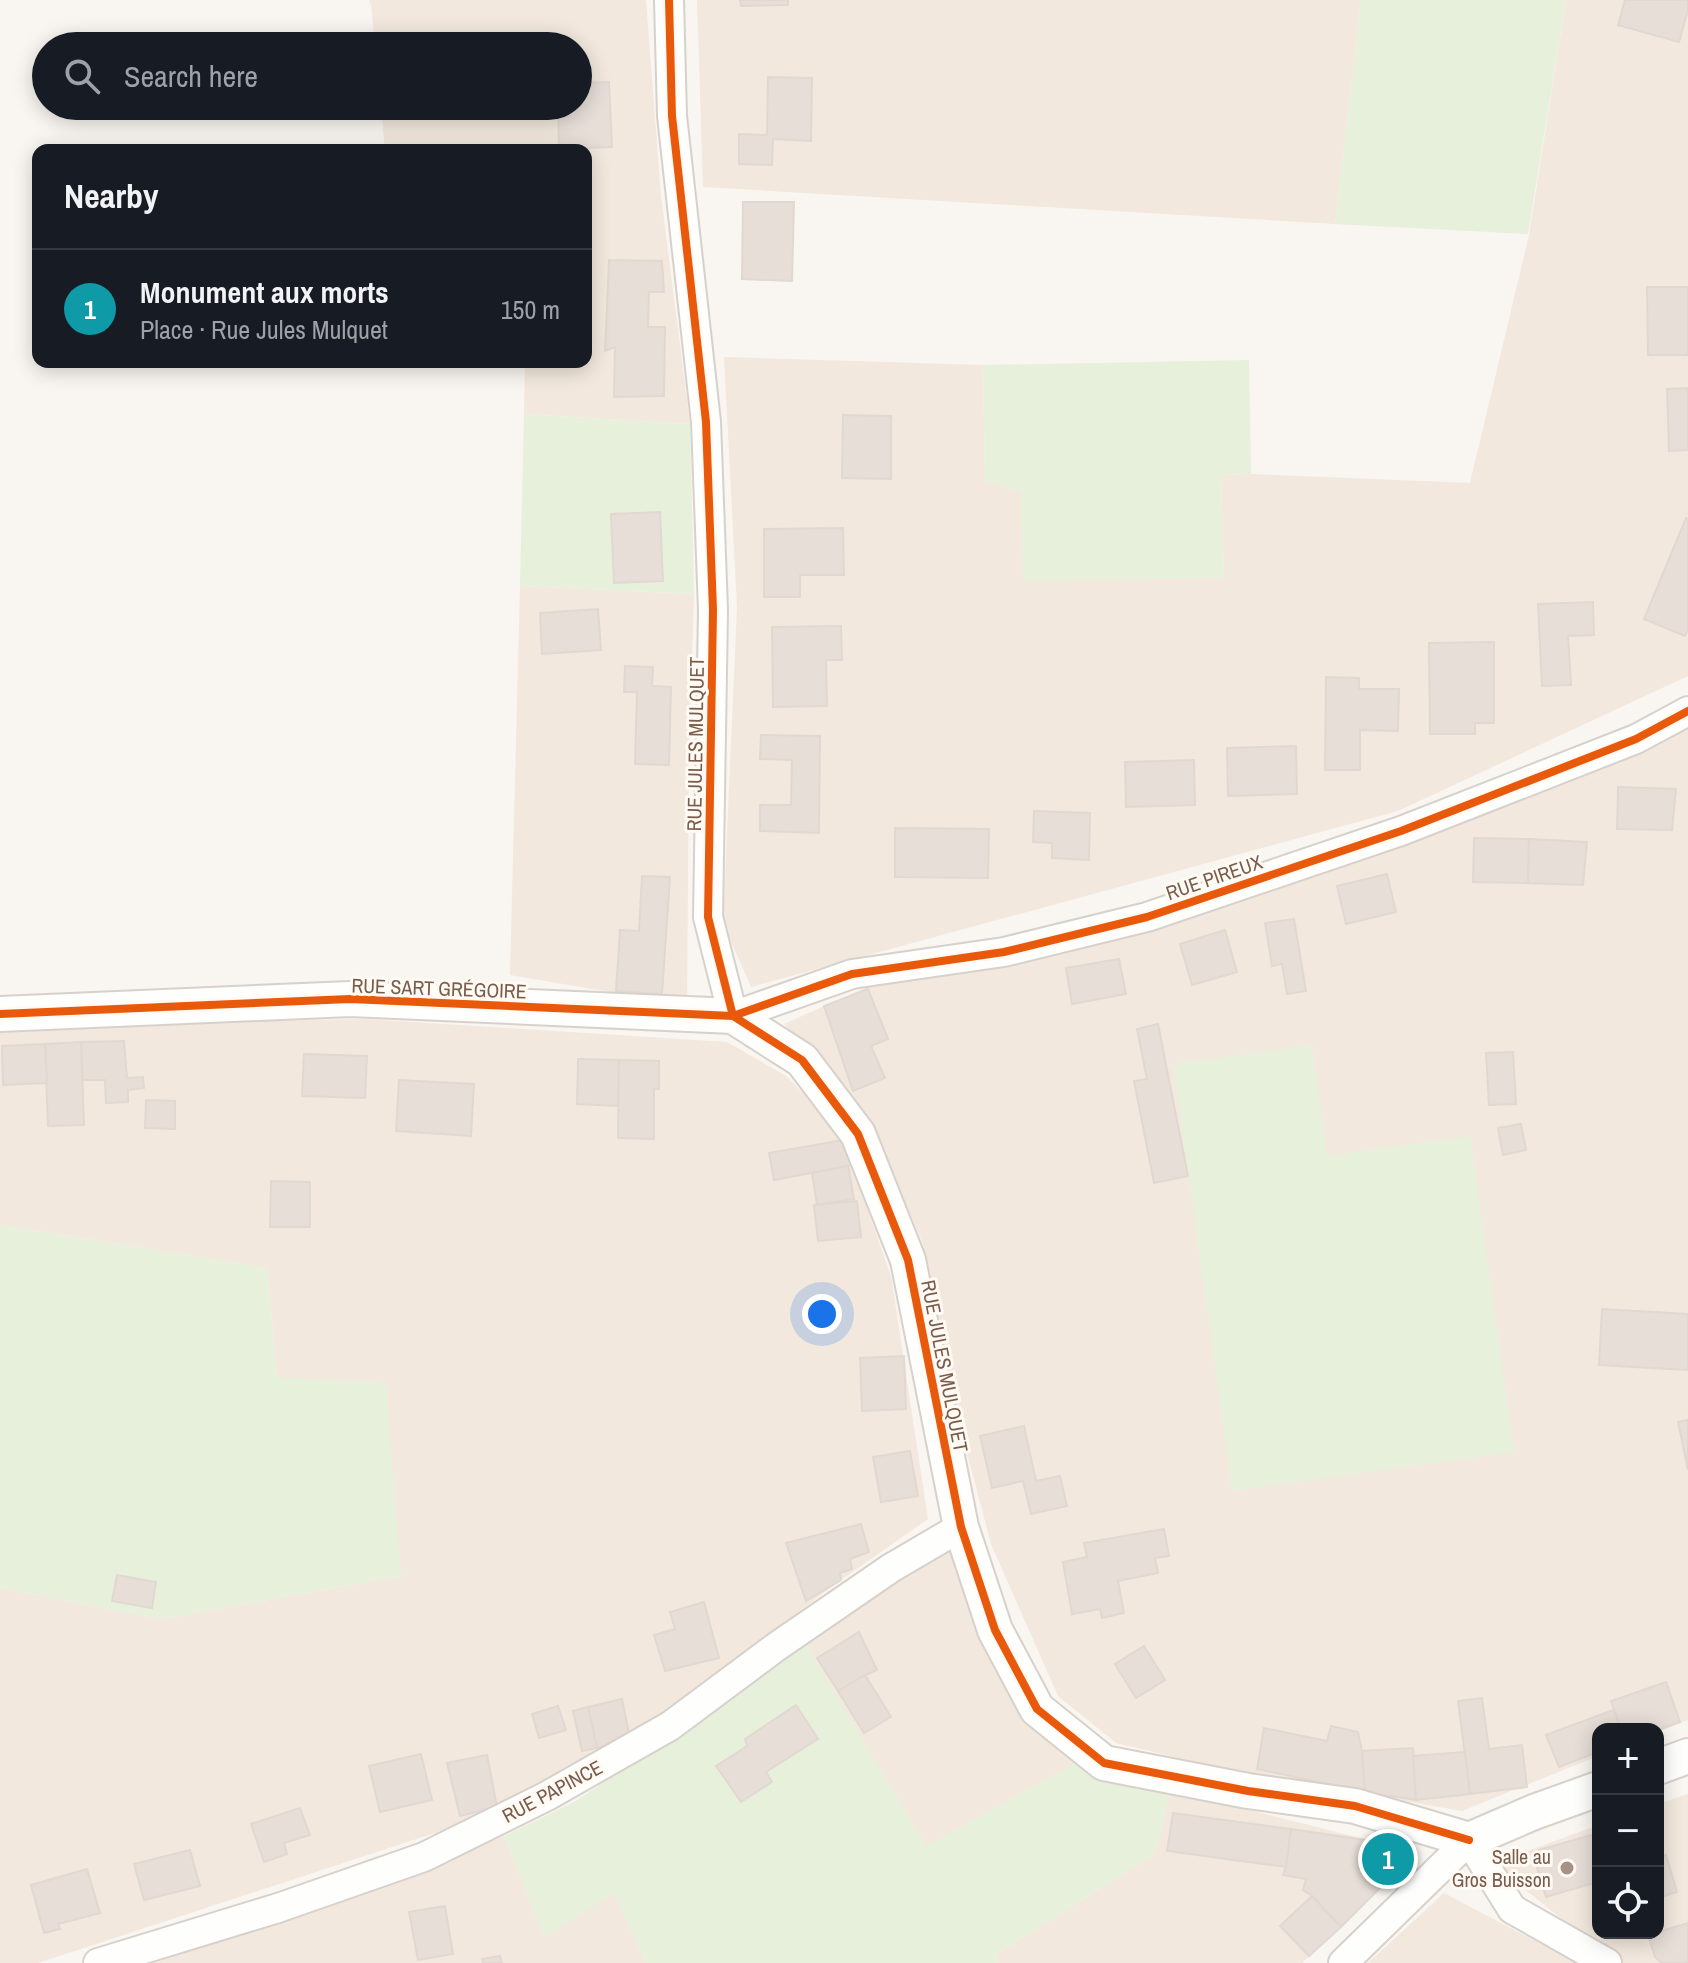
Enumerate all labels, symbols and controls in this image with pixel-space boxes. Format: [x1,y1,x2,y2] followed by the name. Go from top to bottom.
[32,32,592,120] search box
[60,54,104,98] icon: search
[124,56,258,96] text: Search here
[64,173,159,219] text: Nearby
[140,272,389,312] text: Monument aux morts
[84,292,96,327] text: 1
[501,292,560,327] text: 150 m
[140,312,388,347] text: Place · Rue Jules Mulquet
[680,656,710,832] street label: RUE JULES MULQUET
[1162,848,1266,906] street label: RUE PIREUX
[351,971,527,1005] street label: RUE SART GRÉGOIRE
[915,1278,975,1454] street label: RUE JULES MULQUET
[802,1294,842,1334] your location
[1592,1723,1664,1939] map controls
[1592,1723,1664,1795] button: +
[497,1753,607,1829] street label: RUE PAPINCE
[1592,1795,1664,1867] button: −
[1362,1829,1414,1889] pin: 1
[1452,1843,1551,1893] place label: Salle au Gros Buisson
[1558,1859,1576,1877] marker: Salle au Gros Buisson
[1592,1867,1664,1939] button: locate

